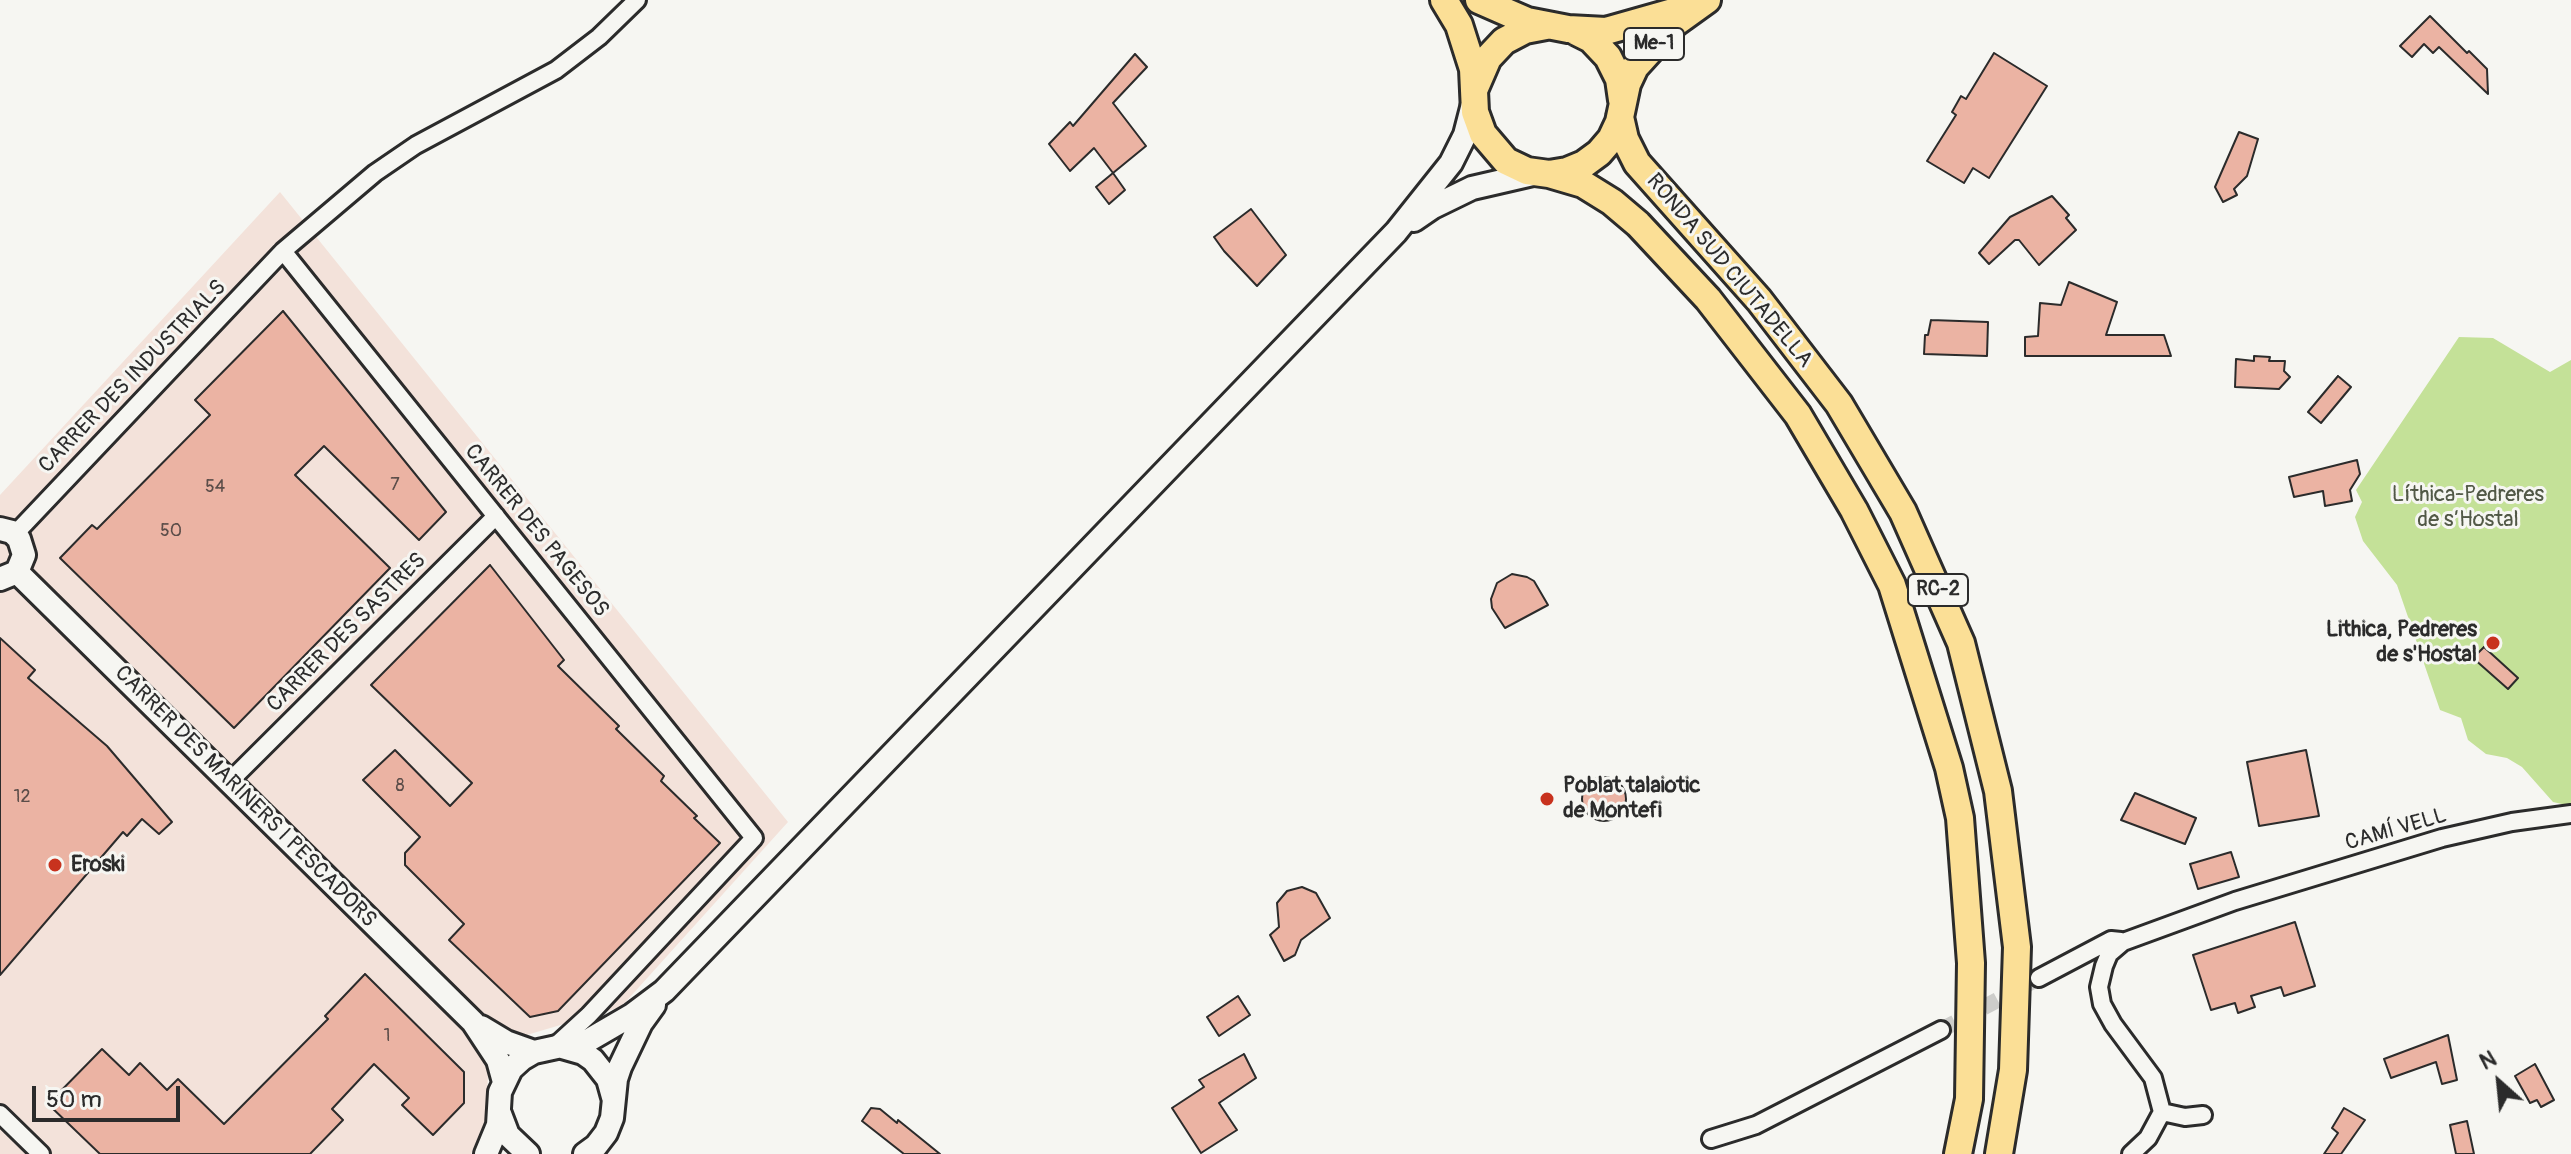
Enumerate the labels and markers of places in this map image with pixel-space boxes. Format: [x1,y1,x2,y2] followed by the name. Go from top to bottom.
[2326,617,2477,668] place label: Lithica, Pedreres de s'Hostal
[2484,634,2502,652] marker: Lithica, Pedreres de s'Hostal
[1563,773,1700,824] place label: Poblat talaiotic de Montefi
[1538,790,1556,808] marker: Poblat talaiotic de Montefi
[71,852,125,878] place label: Eroski
[46,856,64,874] marker: Eroski

